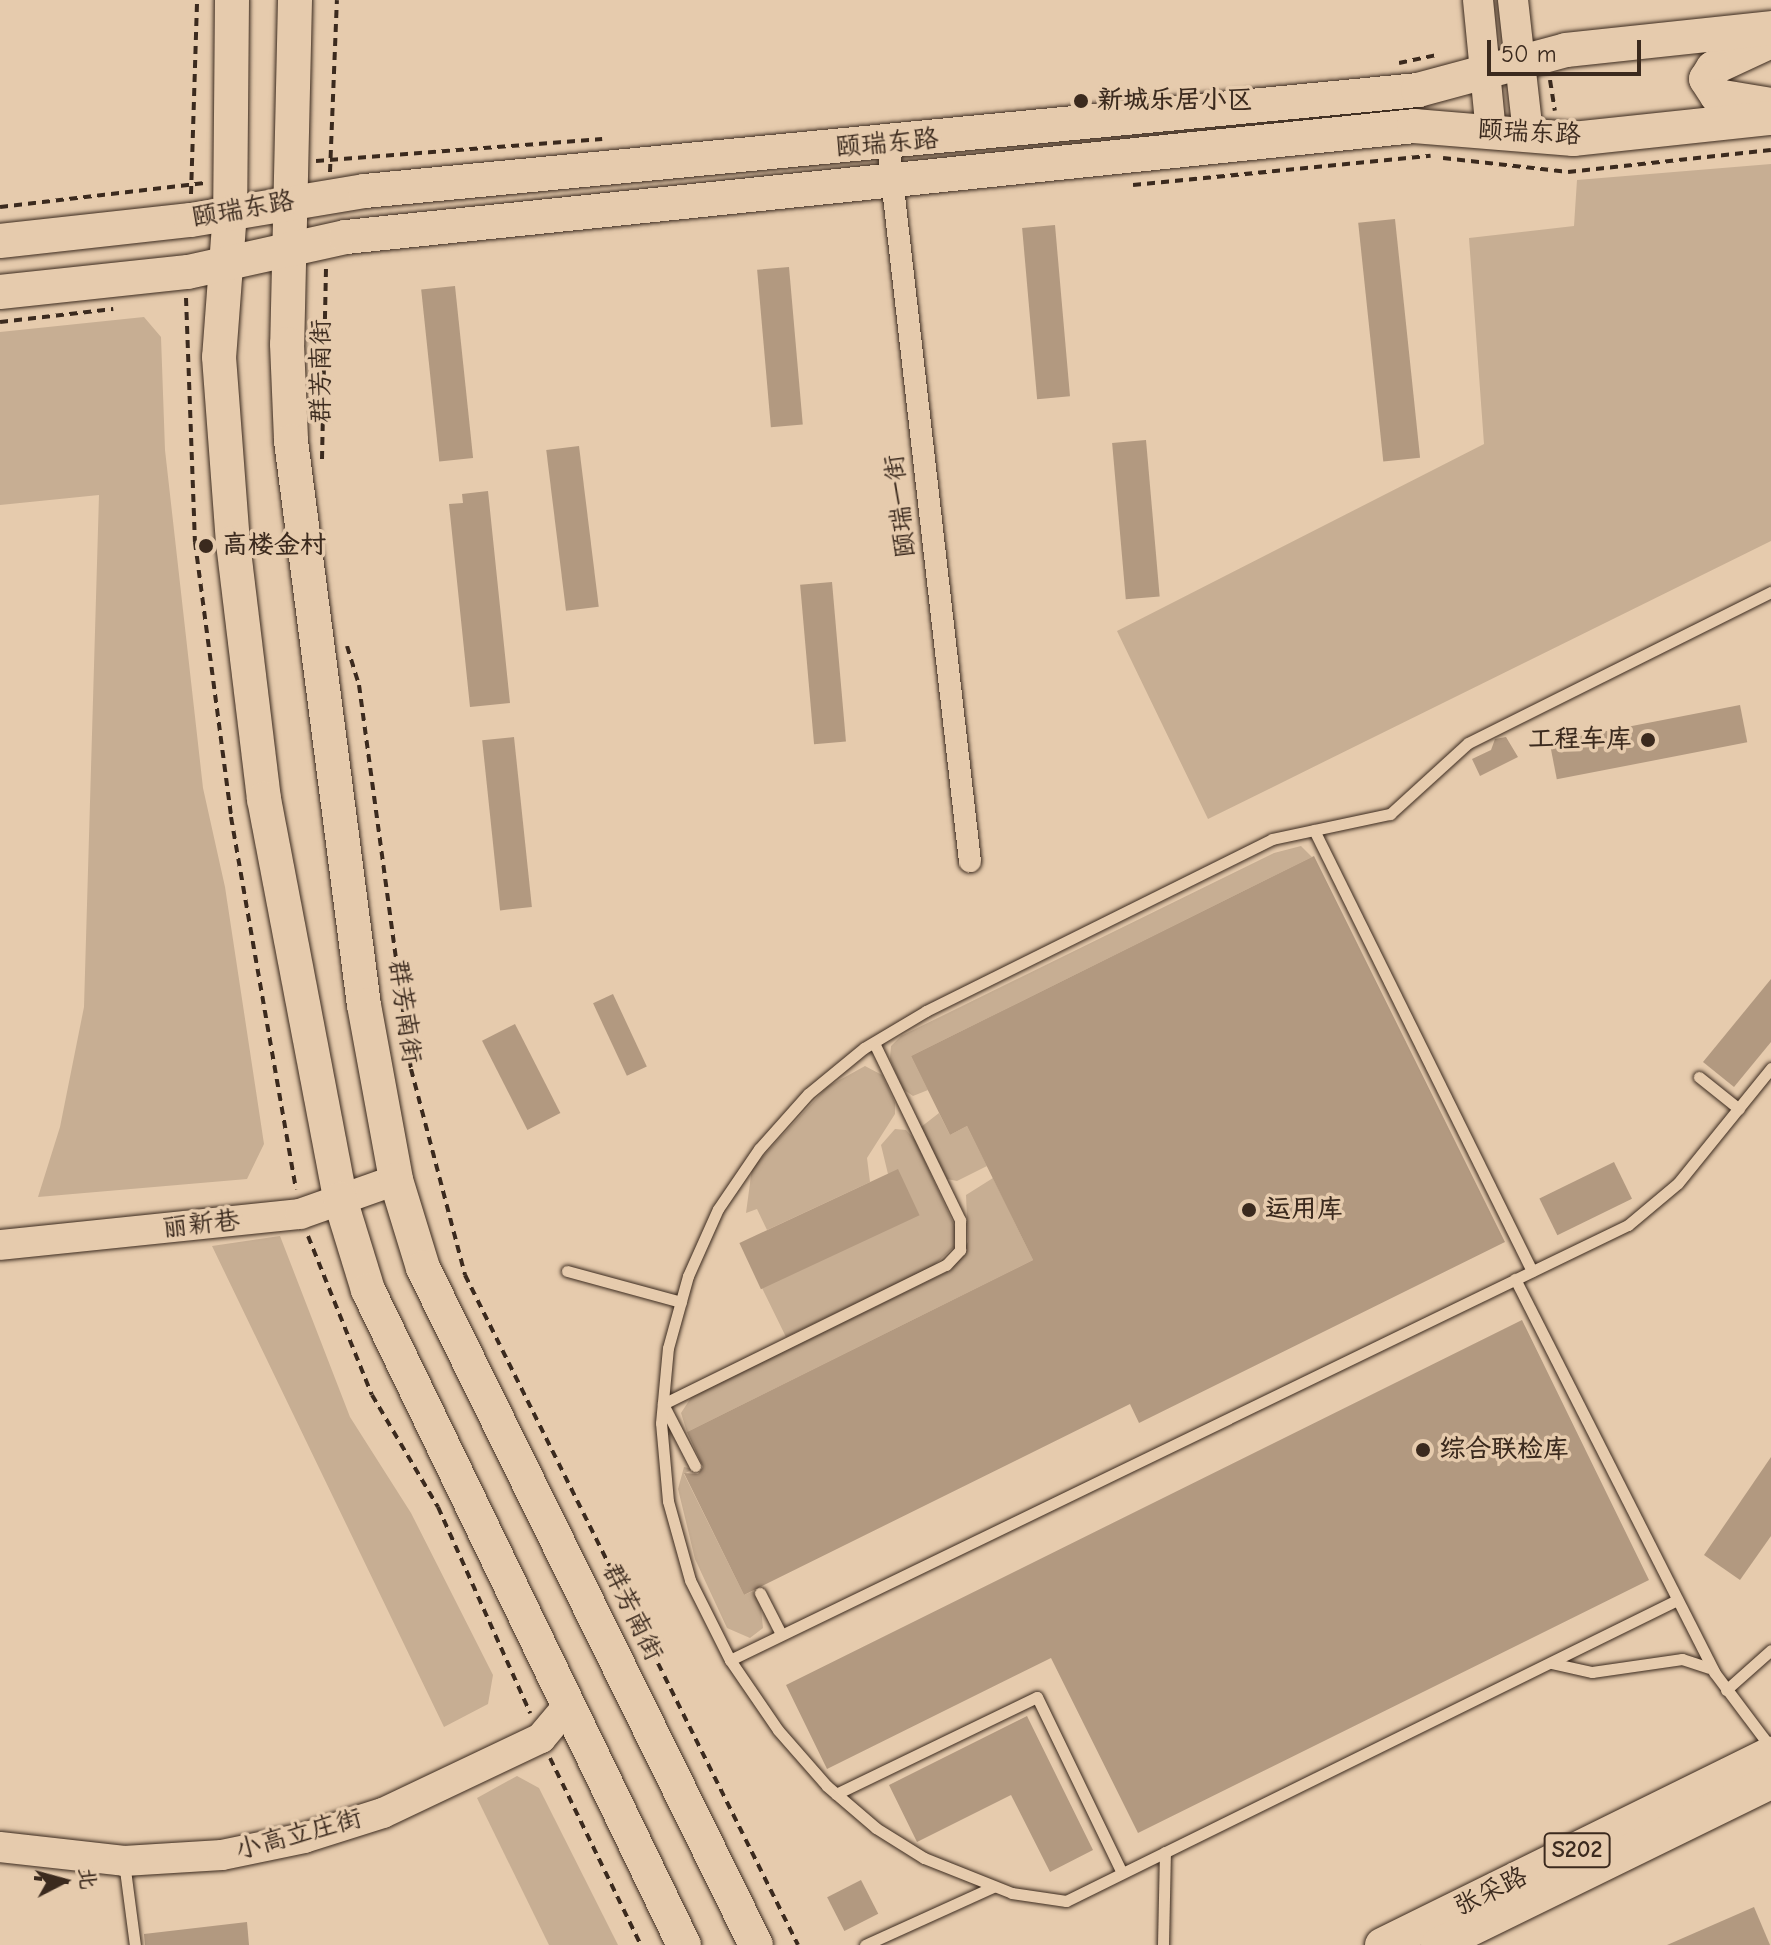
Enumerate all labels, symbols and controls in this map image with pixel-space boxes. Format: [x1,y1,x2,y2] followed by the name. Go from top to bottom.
[1491,24,1645,74] scale bar
[1501,40,1557,68] text: 50 m
[1097,85,1253,117] place label: 新城乐居小区
[1072,92,1090,110] marker: 新城乐居小区
[1476,115,1582,151] street label: 颐瑞东路
[834,124,940,164] street label: 颐瑞东路
[189,186,297,234] street label: 颐瑞东路
[306,319,338,423] street label: 群芳南街
[879,452,923,560] street label: 颐瑞一街
[222,530,326,562] place label: 高楼金村
[197,537,215,555] marker: 高楼金村
[1528,724,1632,756] place label: 工程车库
[1639,731,1657,749] marker: 工程车库
[381,958,427,1066] street label: 群芳南街
[1265,1194,1343,1226] place label: 运用库
[1240,1201,1258,1219] marker: 运用库
[161,1205,241,1245] street label: 丽新巷
[1439,1434,1569,1466] place label: 综合联检库
[1414,1441,1432,1459] marker: 综合联检库
[595,1559,669,1667] street label: 群芳南街
[232,1803,366,1867] street label: 小高立庄街
[1543,1830,1611,1870] road number: S202
[24,1841,104,1921] north arrow
[1449,1861,1533,1923] street label: 张采路
[74,1866,102,1891] text: 北

